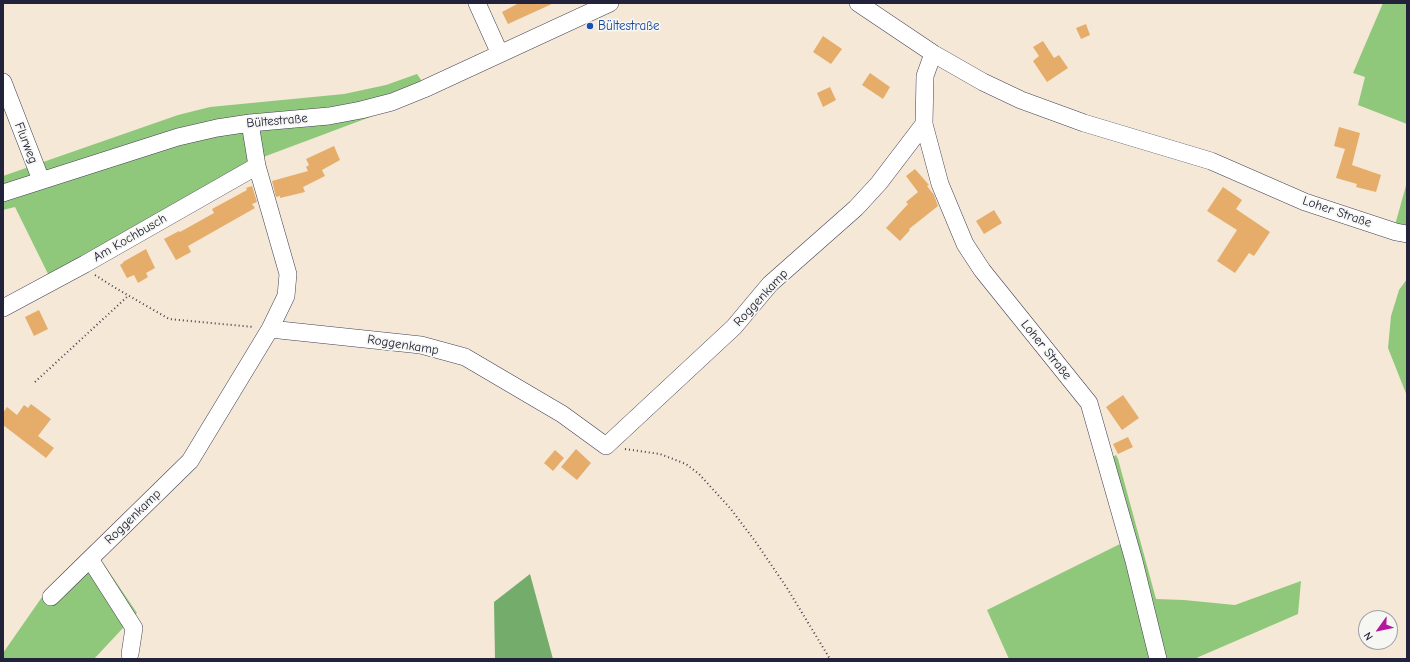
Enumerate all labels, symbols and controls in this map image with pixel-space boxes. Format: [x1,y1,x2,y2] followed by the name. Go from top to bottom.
[598,18,660,34] place label: Bültestraße
[585,21,595,31] marker: Bültestraße
[246,111,308,131] street label: Bültestraße
[11,120,41,166] street label: Flurweg
[1300,193,1374,231] street label: Loher Straße
[90,211,170,265] street label: Am Kochbusch
[731,266,791,330] street label: Roggenkamp
[1017,317,1075,383] street label: Loher Straße
[366,332,440,358] street label: Roggenkamp
[102,486,164,548] street label: Roggenkamp
[1358,610,1398,650] north arrow
[1361,630,1376,643] text: N

